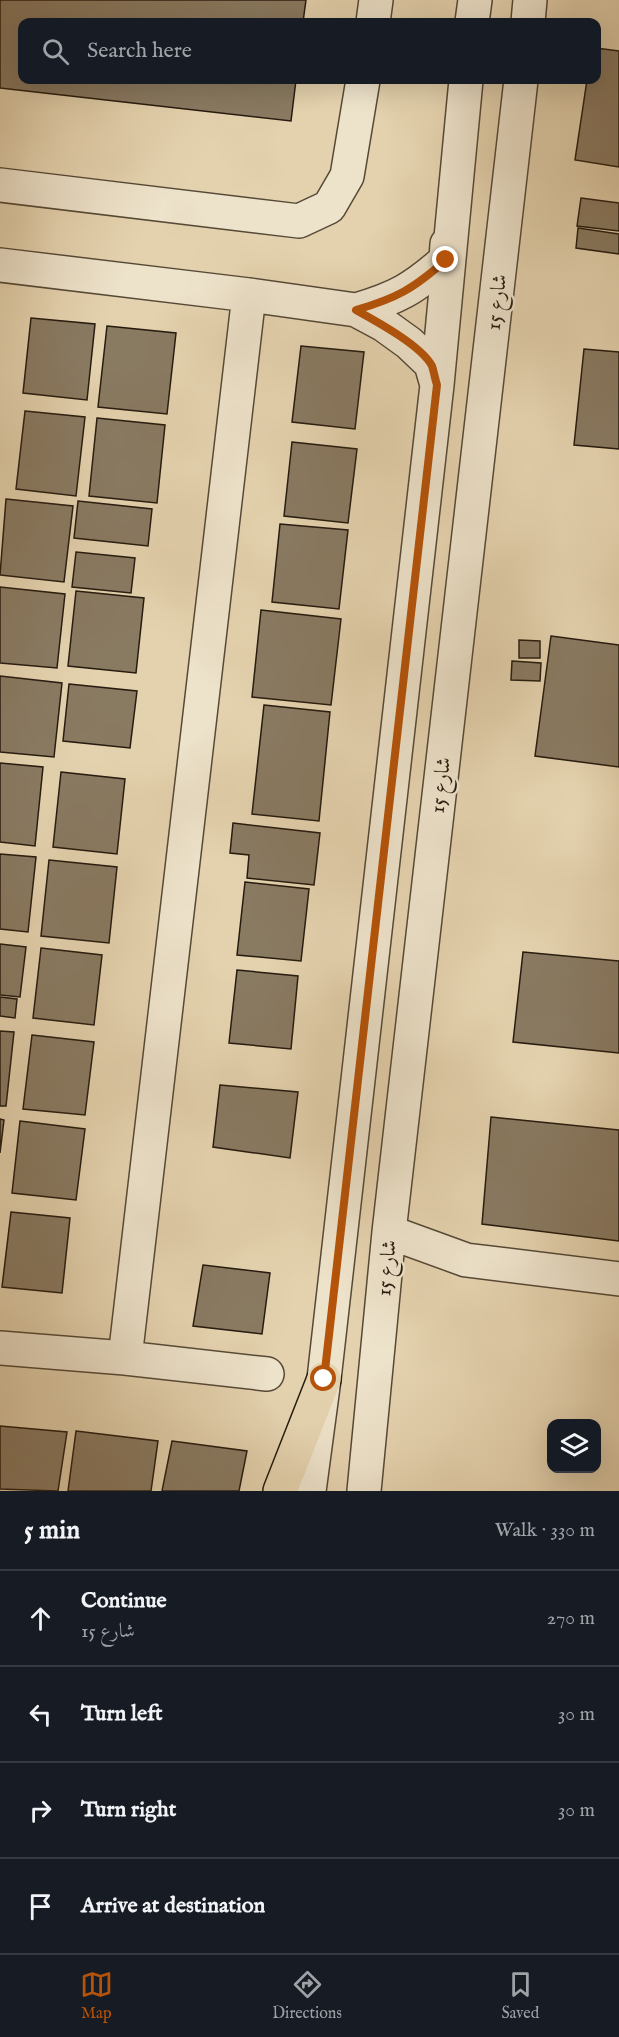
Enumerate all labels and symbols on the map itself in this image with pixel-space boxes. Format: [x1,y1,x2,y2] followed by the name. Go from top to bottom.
[432,246,458,272] route end
[481,273,517,332] street label: شارع 15
[425,756,461,815] street label: شارع 15
[371,1239,407,1298] street label: شارع 15
[310,1365,336,1391] route start

